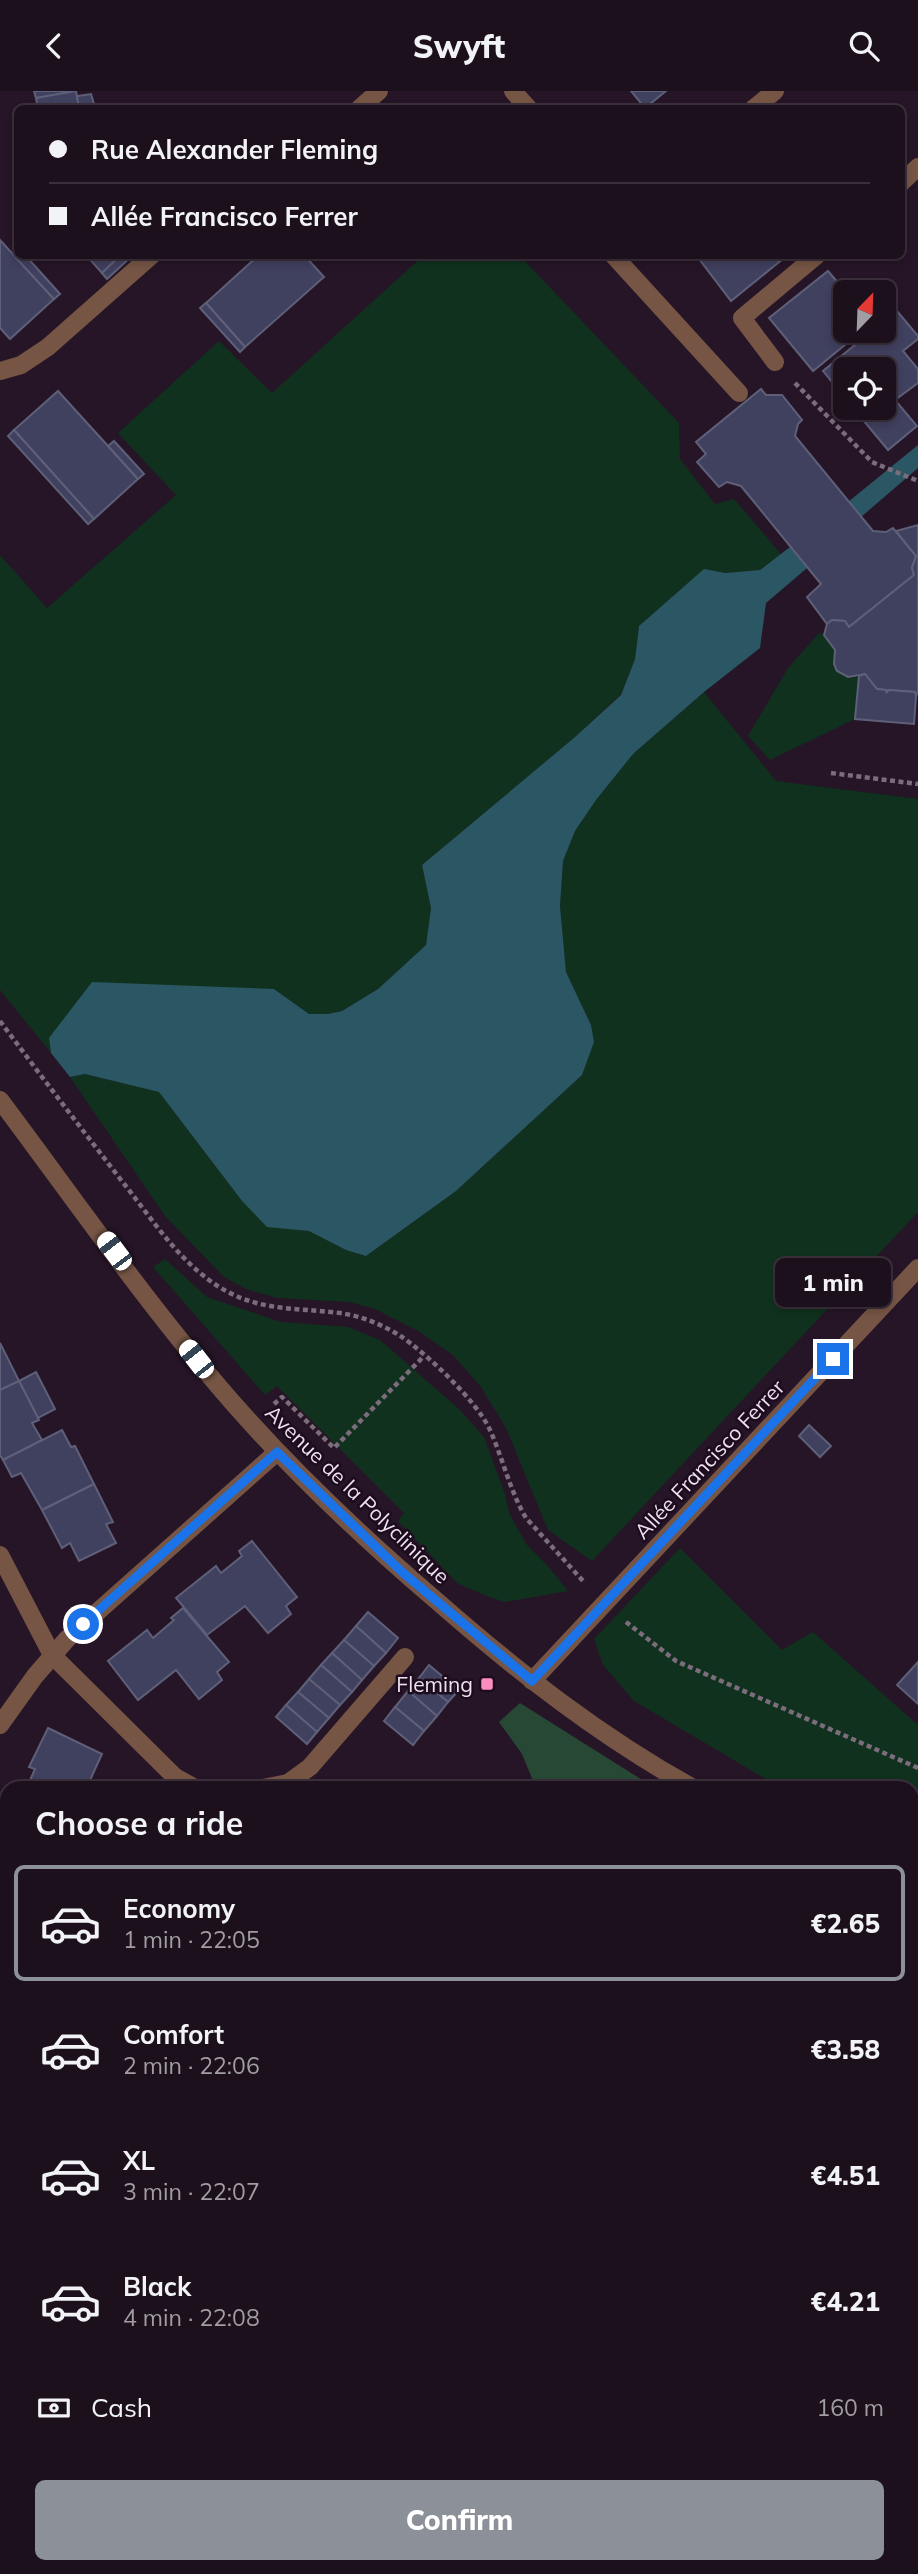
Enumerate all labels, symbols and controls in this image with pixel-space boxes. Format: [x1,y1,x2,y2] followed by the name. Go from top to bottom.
[413,26,505,66] text: Swyft
[35,27,73,65] icon: back
[845,27,883,65] icon: search
[91,133,378,166] text: Rue Alexander Fleming
[91,200,358,233] text: Allée Francisco Ferrer
[833,280,896,343] north arrow
[833,280,896,420] map controls
[833,357,896,420] button: locate
[93,1228,136,1274] car
[775,1257,891,1307] callout: 1 min
[802,1268,864,1297] text: 1 min
[175,1336,218,1382] car
[817,1343,849,1375] route end
[628,1374,790,1544] street label: Allée Francisco Ferrer
[260,1399,456,1589] street label: Avenue de la Polyclinique
[67,1608,99,1640] route start
[396,1671,473,1697] place label: Fleming
[479,1676,495,1692] marker: Fleming
[35,1803,243,1843] text: Choose a ride
[39,1892,102,1955] icon: car
[123,1892,235,1925] text: Economy
[811,1907,880,1940] text: €2.65
[123,1925,260,1954] text: 1 min · 22:05
[39,2018,102,2081] icon: car
[123,2018,224,2051] text: Comfort
[811,2033,880,2066] text: €3.58
[123,2051,260,2080] text: 2 min · 22:06
[39,2144,102,2207] icon: car
[123,2144,155,2177] text: XL
[811,2159,880,2192] text: €4.51
[123,2177,260,2206] text: 3 min · 22:07
[39,2270,102,2333] icon: car
[123,2270,191,2303] text: Black
[811,2285,880,2318] text: €4.21
[123,2303,260,2332] text: 4 min · 22:08
[35,2389,73,2427] icon: cash
[91,2391,152,2424] text: Cash
[816,2393,884,2422] text: 160 m
[35,2480,884,2560] button: Confirm

